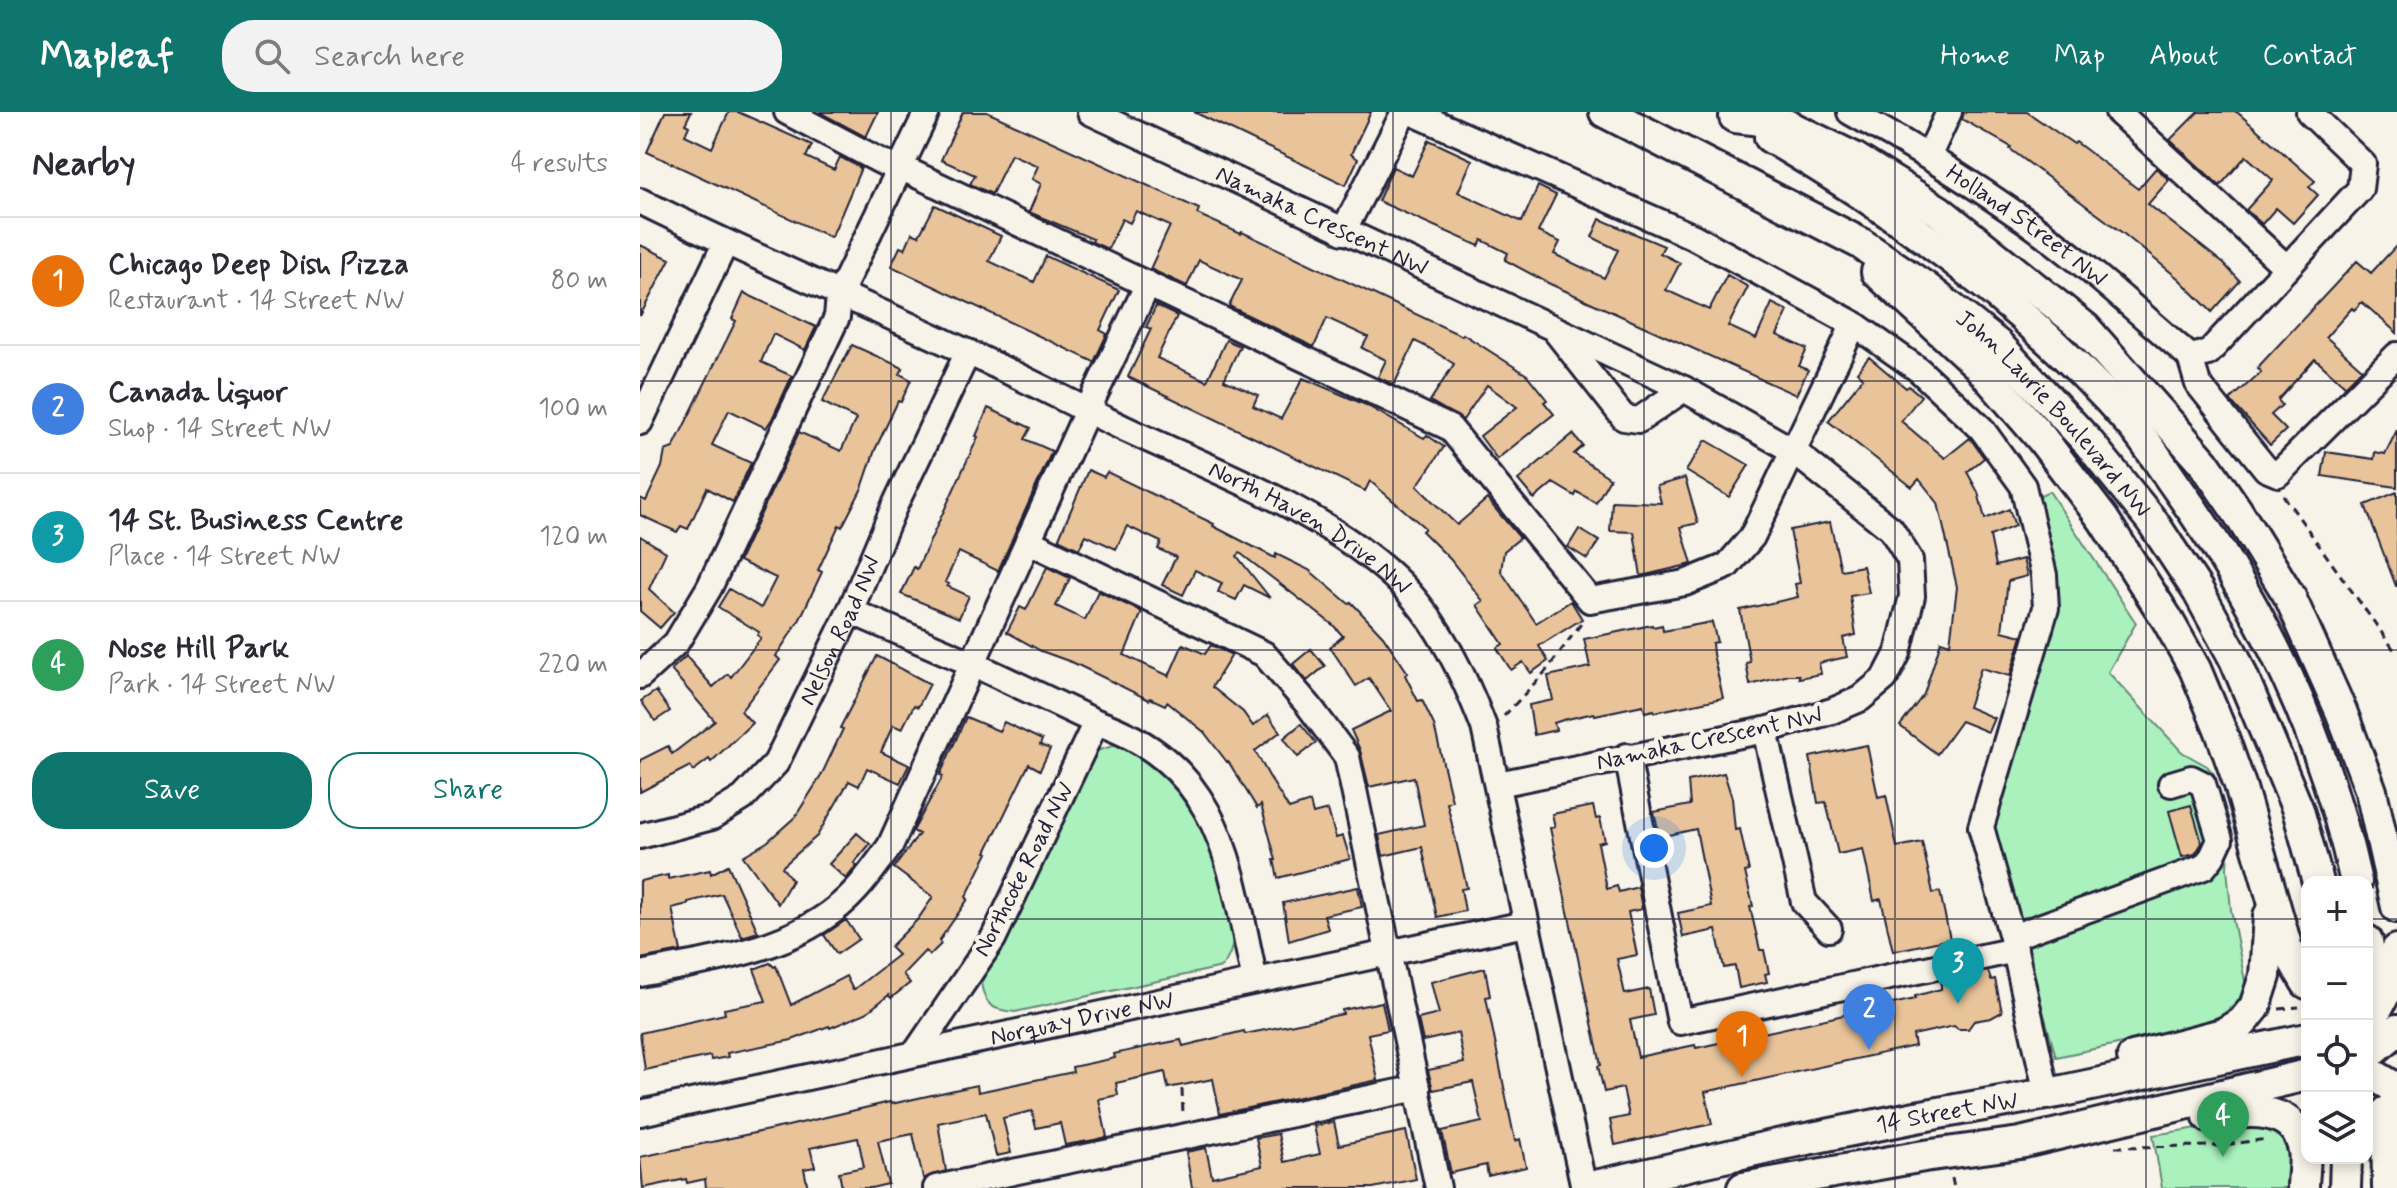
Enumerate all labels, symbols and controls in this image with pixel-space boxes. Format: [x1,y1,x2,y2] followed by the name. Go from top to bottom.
[222,20,782,92] search box
[40,32,174,81] text: Mapleaf
[250,34,294,78] icon: search
[314,37,465,76] text: Search here
[1940,38,2010,75] text: Home
[2054,38,2105,75] text: Map
[2149,38,2218,75] text: About
[2262,38,2357,75] text: Contact
[32,142,136,187] text: Nearby
[511,147,608,181] text: 4 results
[1940,158,2113,295] street label: Holland Street NW
[1211,159,1432,284] street label: Namaka Crescent NW
[108,245,409,284] text: Chicago Deep Dish Pizza
[52,264,64,298] text: 1
[551,264,608,298] text: 80 m
[108,284,404,318] text: Restaurant · 14 Street NW
[1949,304,2157,524] street label: John Laurie Boulevard NW
[108,373,287,412] text: Canada liquor
[52,392,64,426] text: 2
[538,392,608,426] text: 100 m
[108,412,331,446] text: Shop · 14 Street NW
[1203,454,1417,602] street label: North Haven Drive NW
[108,501,404,540] text: 14 St. Business Centre
[52,520,64,554] text: 3
[539,520,608,554] text: 120 m
[108,540,341,574] text: Place · 14 Street NW
[792,551,889,711] street label: Nelson Road NW
[108,629,289,668] text: Nose Hill Park
[50,648,66,682] text: 4
[538,648,608,682] text: 220 m
[108,668,335,702] text: Park · 14 Street NW
[1594,700,1825,779] street label: Namaka Crescent NW
[32,752,312,829] button: Save
[328,752,608,829] button: Share
[967,777,1082,962] street label: Northcote Road NW
[1634,828,1674,868] your location
[2301,876,2373,1164] map controls
[2301,876,2373,948] button: +
[1932,938,1984,1004] pin: 3
[2301,948,2373,1020] button: −
[1843,984,1895,1050] pin: 2
[988,985,1177,1054] street label: Norquay Drive NW
[1716,1011,1768,1077] pin: 1
[2301,1020,2373,1092] button: locate
[1874,1085,2021,1142] street label: 14 Street NW
[2197,1091,2249,1157] pin: 4
[2301,1092,2373,1164] button: layers

